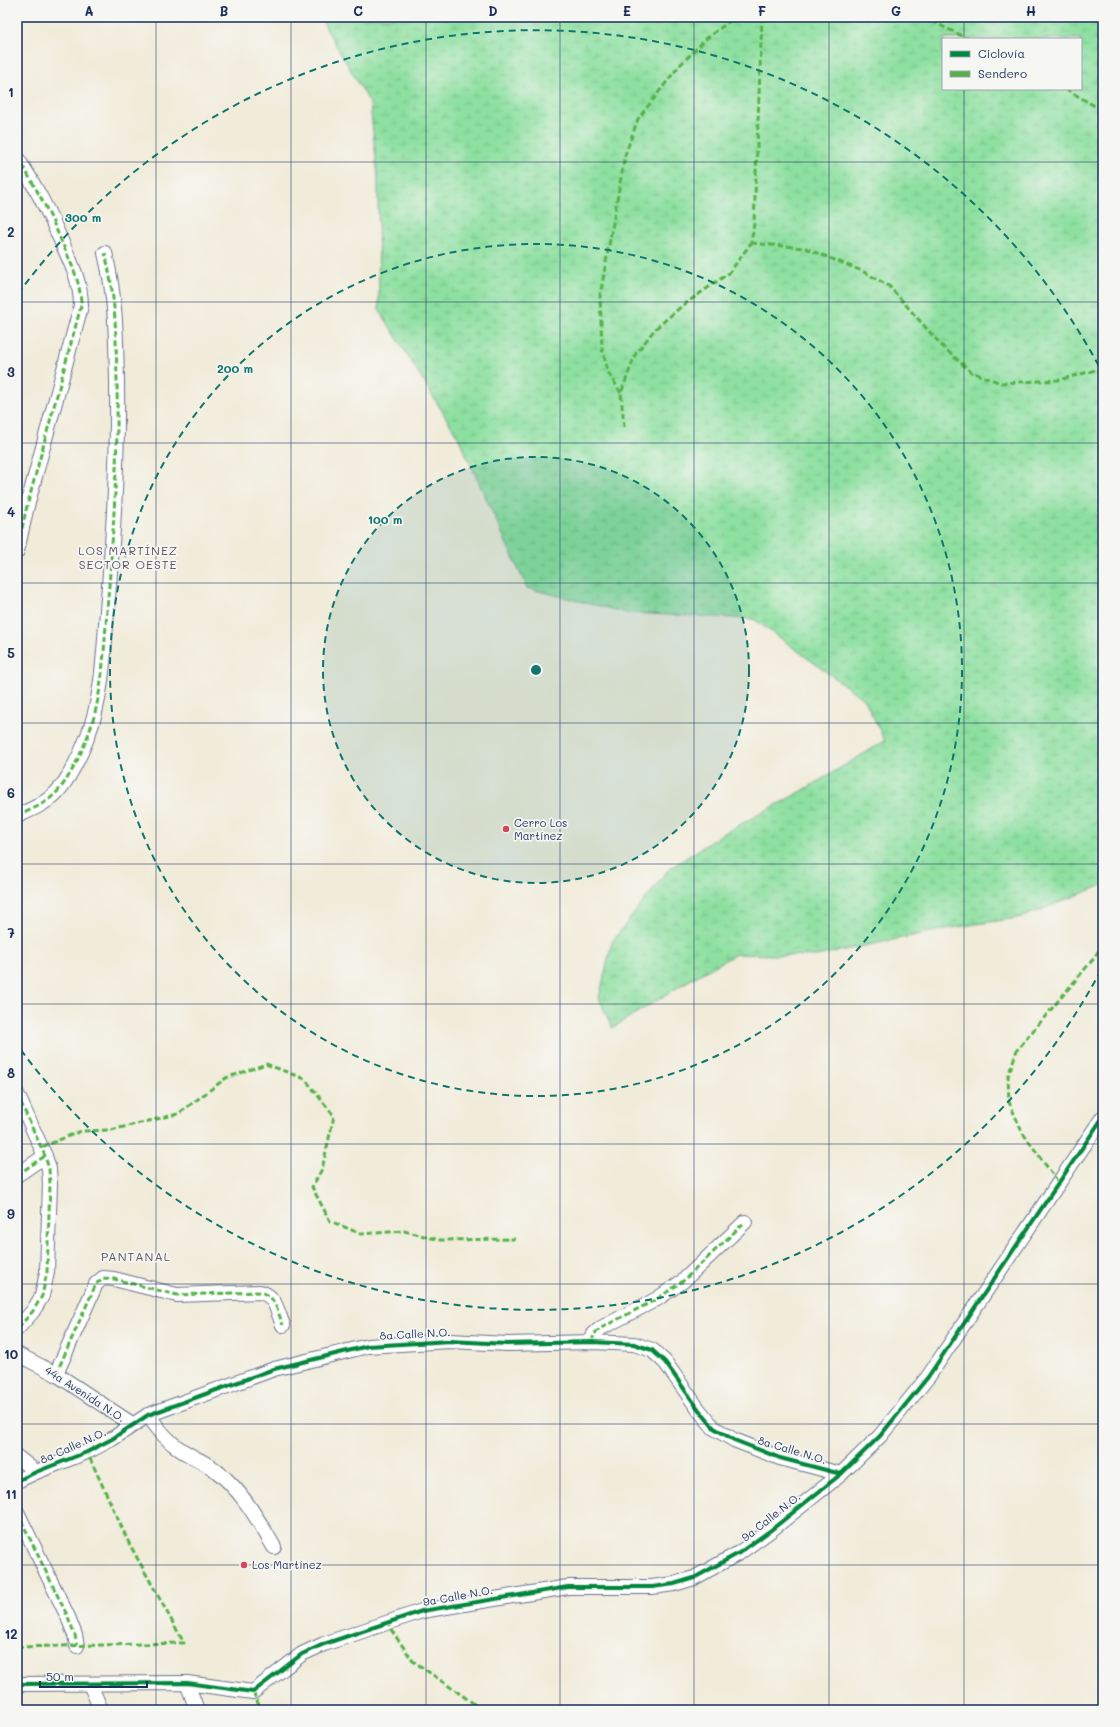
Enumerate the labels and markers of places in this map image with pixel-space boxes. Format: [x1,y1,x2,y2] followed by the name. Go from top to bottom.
[529,663,543,677] centre of rings
[514,815,567,843] place label: Cerro Los Martínez
[501,824,511,834] marker: Cerro Los Martínez
[252,1557,322,1572] place label: Los Martínez
[239,1560,249,1570] marker: Los Martínez

